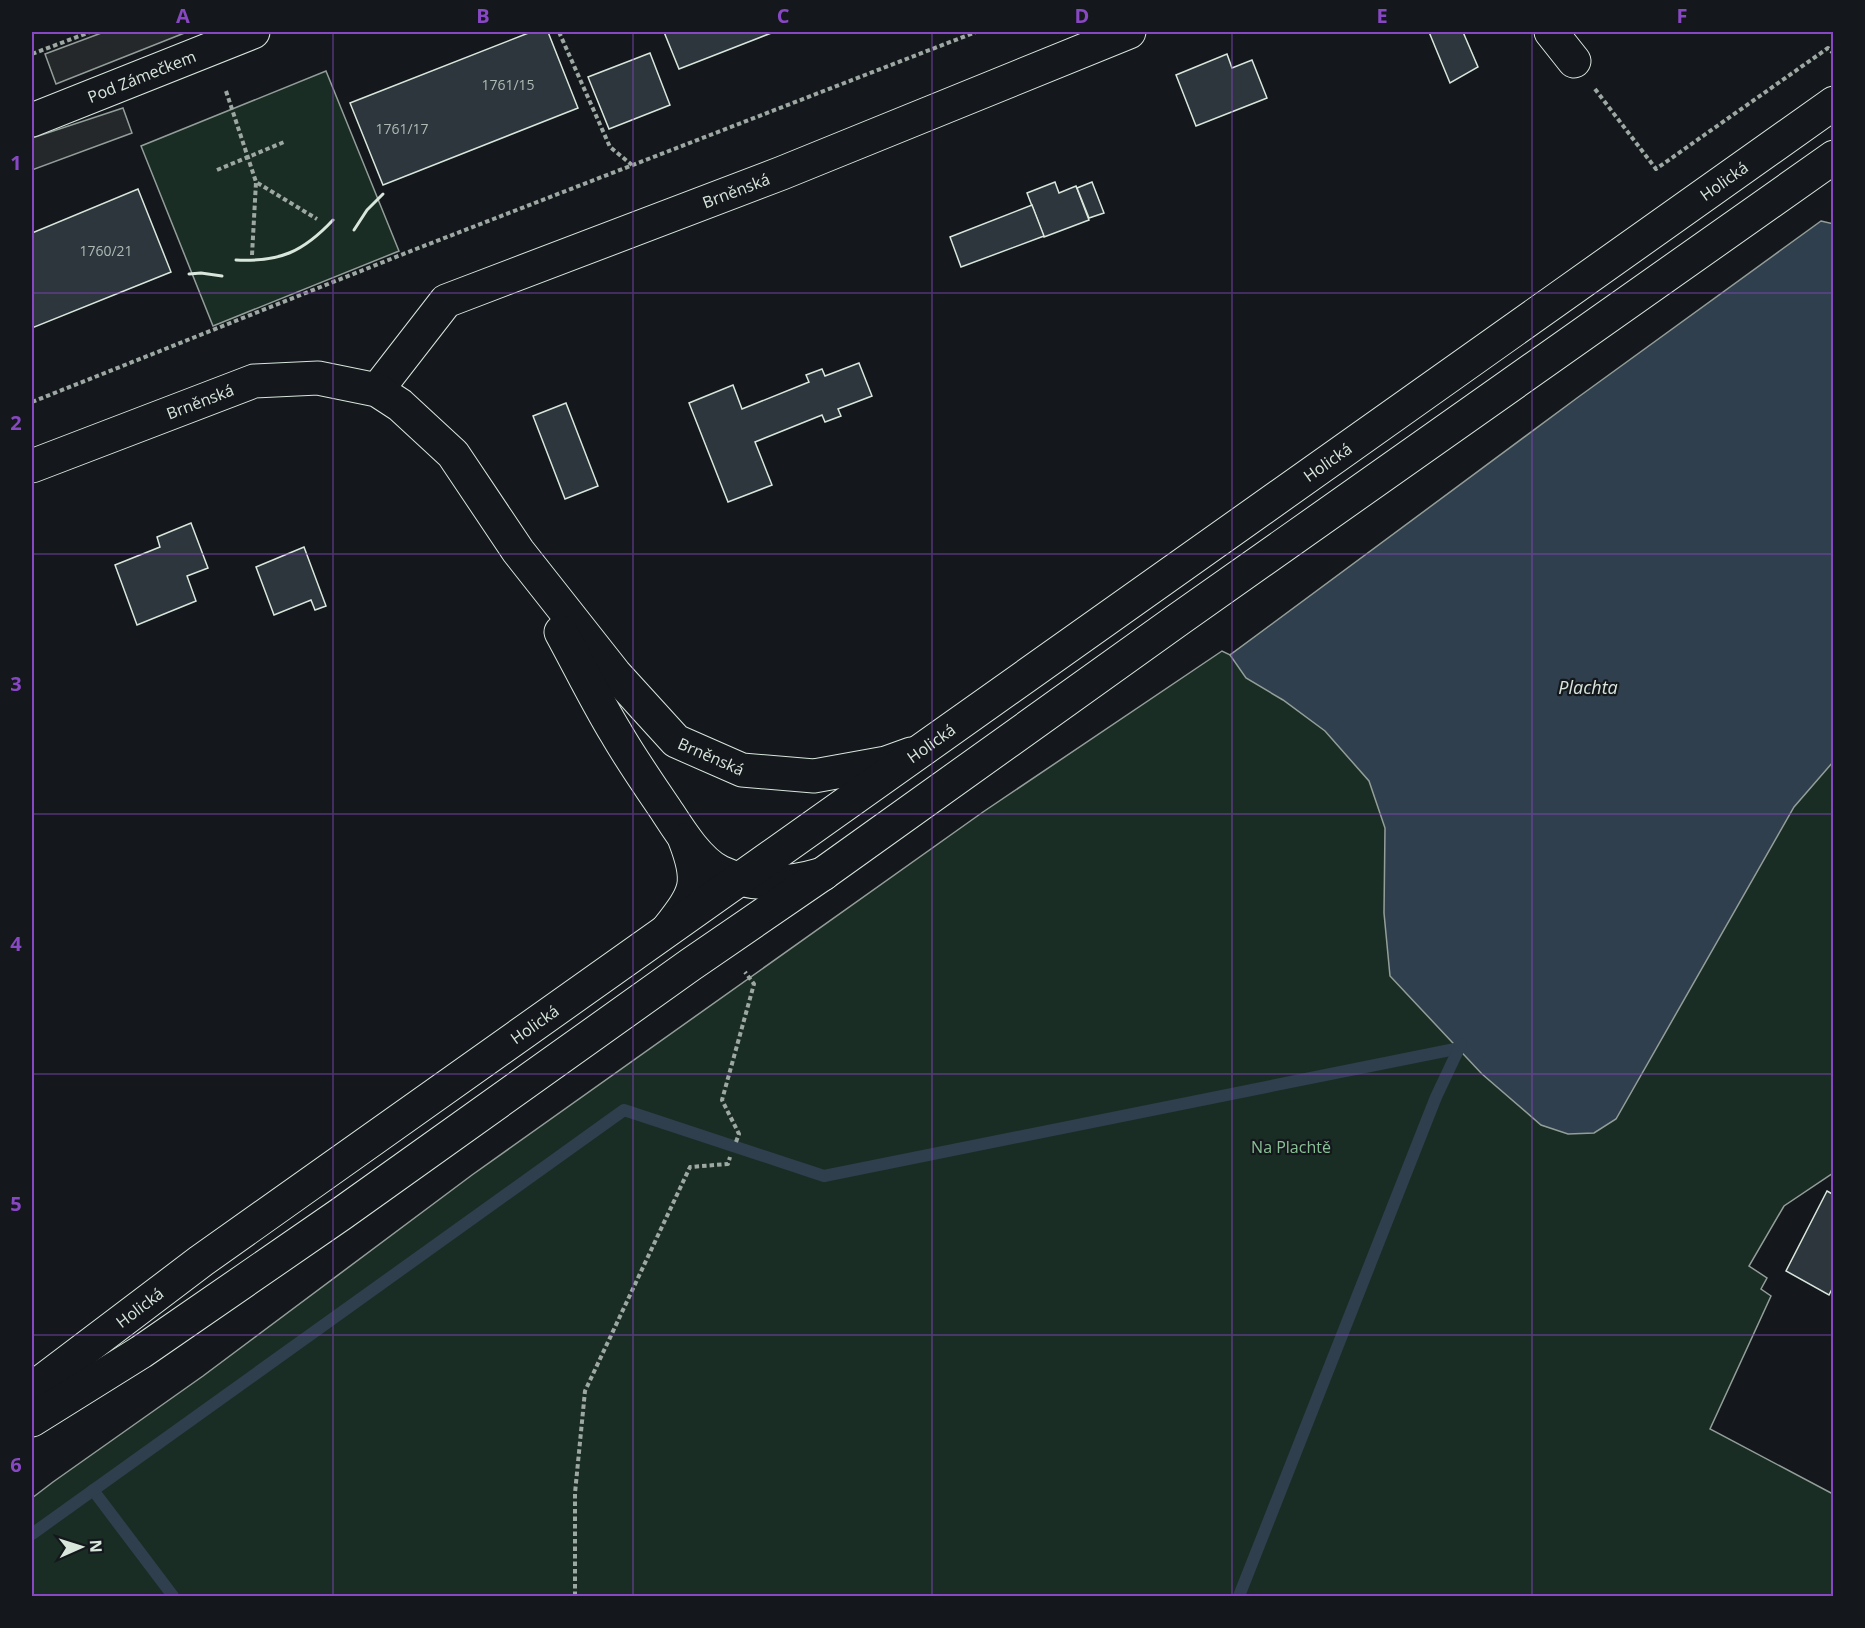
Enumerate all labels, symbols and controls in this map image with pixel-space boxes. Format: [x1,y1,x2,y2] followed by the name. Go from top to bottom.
[176,2,190,29] text: A
[476,2,490,29] text: B
[777,2,790,29] text: C
[1075,2,1089,29] text: D
[1376,2,1388,29] text: E
[1677,2,1687,29] text: F
[84,45,199,108] street label: Pod Zámečkem
[481,75,535,94] house number: 1761/15
[375,119,429,138] house number: 1761/17
[10,149,22,176] text: 1
[1695,156,1753,206] street label: Holická
[699,168,773,213] street label: Brněnská
[79,241,133,260] house number: 1760/21
[163,379,237,425] street label: Brněnská
[10,409,22,436] text: 2
[1299,437,1356,487] street label: Holická
[10,670,22,697] text: 3
[1558,675,1618,699] water label: Plachta
[902,719,960,768] street label: Holická
[674,732,748,781] street label: Brněnská
[10,930,22,957] text: 4
[506,1000,563,1049] street label: Holická
[1251,1136,1331,1158] park label: Na Plachtě
[10,1190,22,1217] text: 5
[111,1282,168,1333] street label: Holická
[10,1451,22,1478] text: 6
[51,1517,111,1577] north arrow
[85,1539,107,1553] text: N

